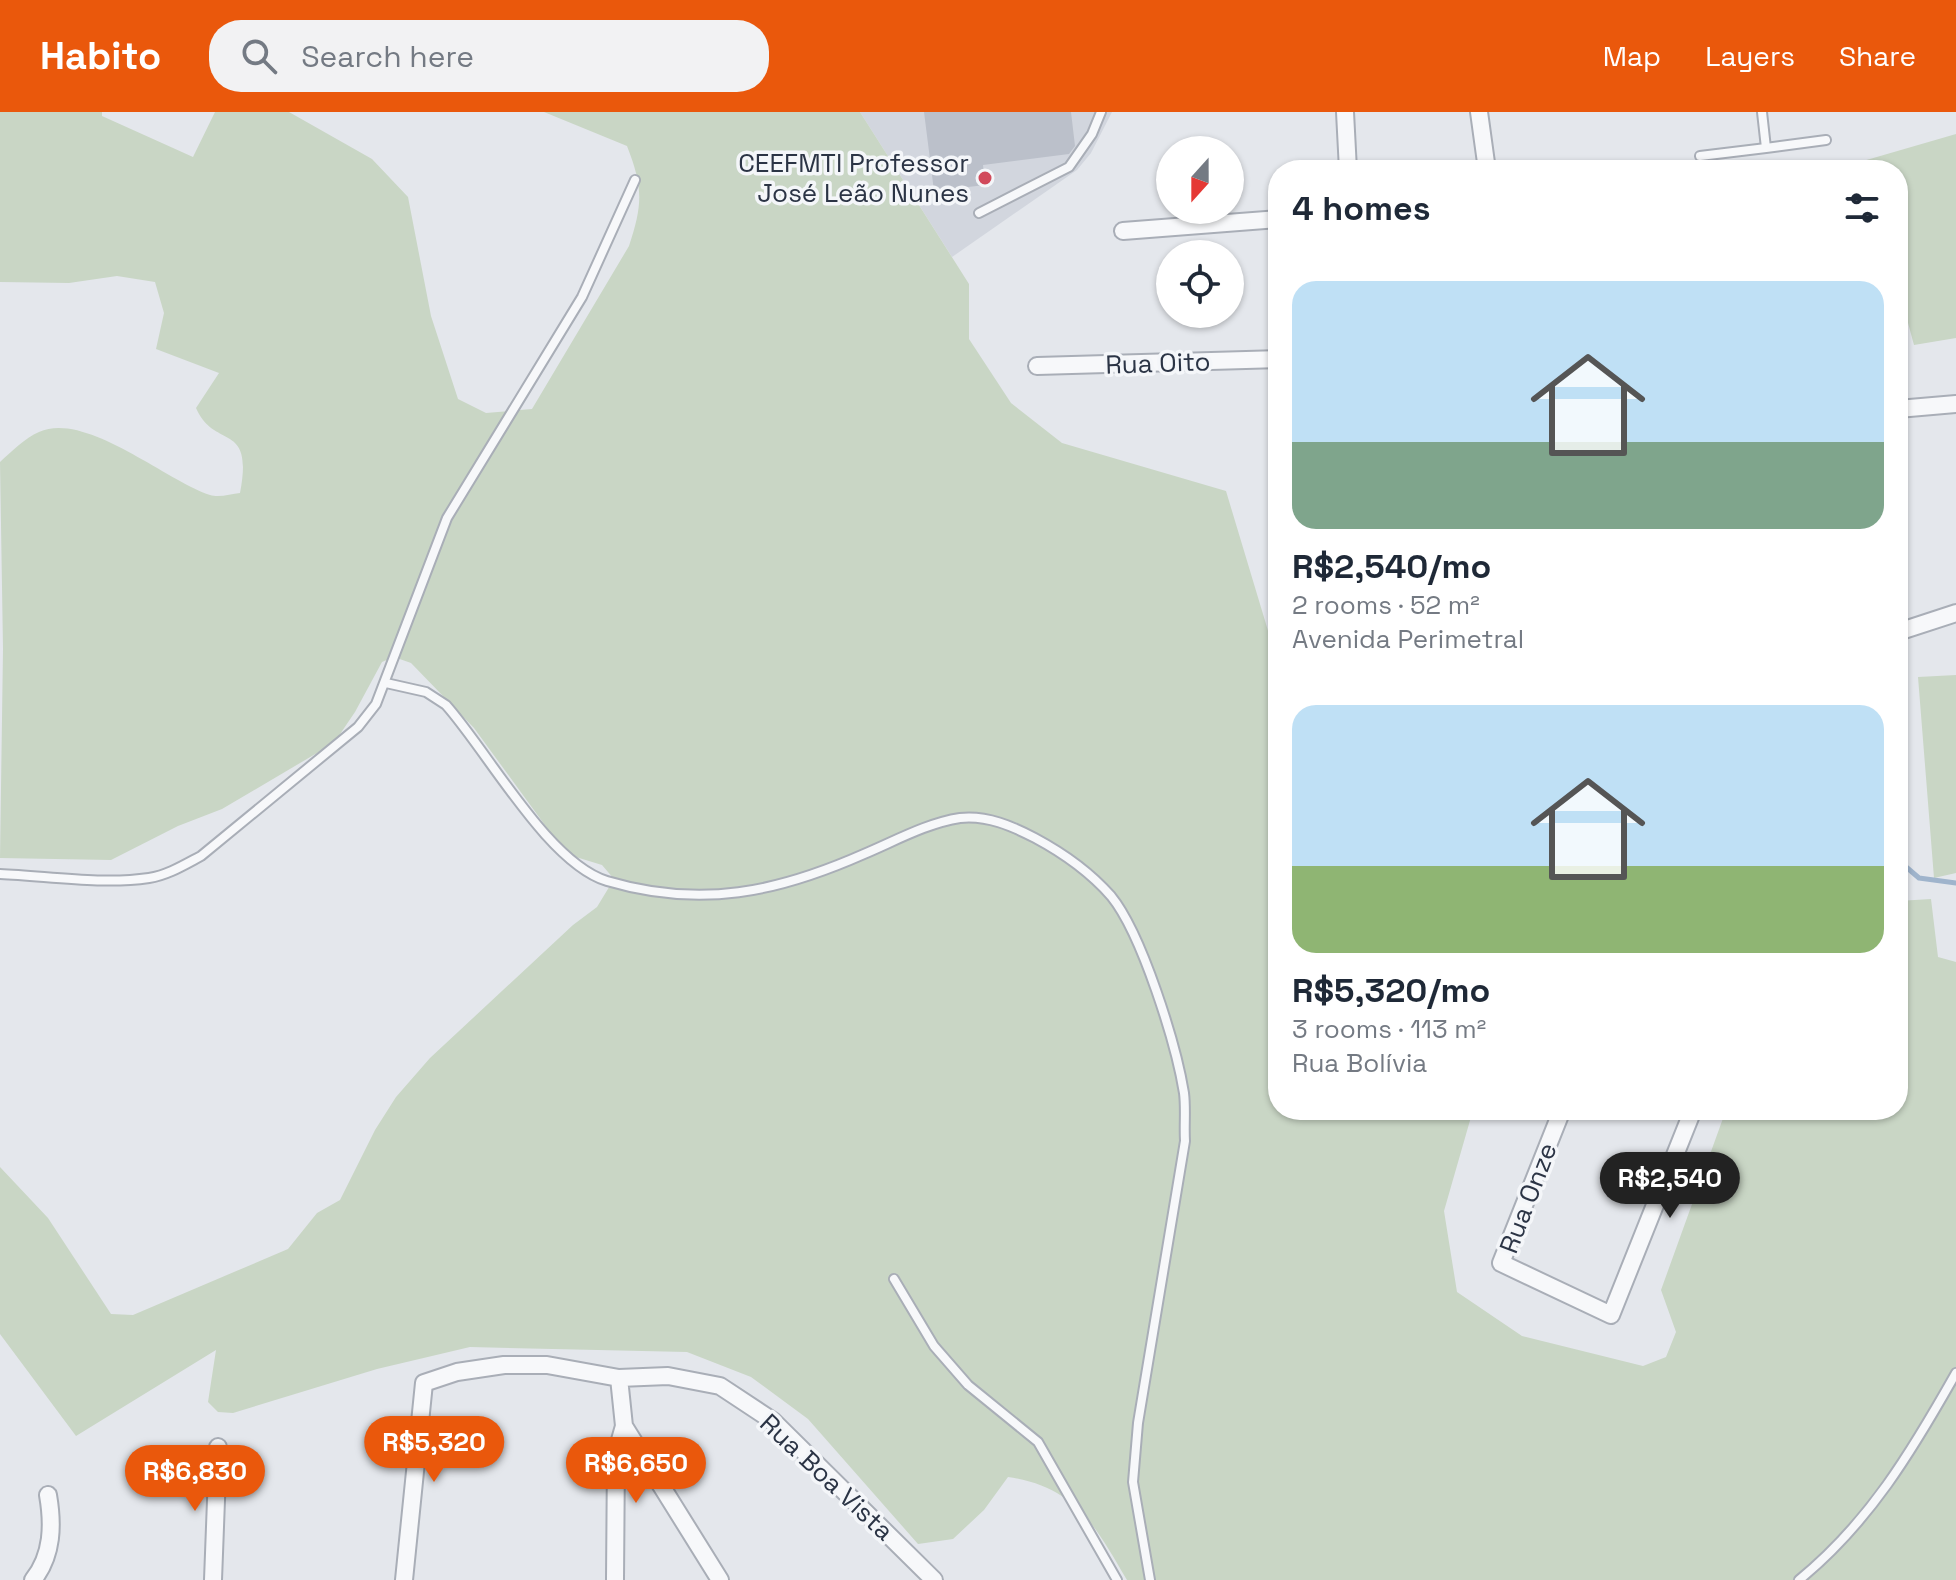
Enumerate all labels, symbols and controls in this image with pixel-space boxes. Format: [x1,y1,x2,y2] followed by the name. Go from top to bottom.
[209,20,769,92] search box
[40,32,161,80] text: Habito
[237,34,281,78] icon: search
[301,37,474,76] text: Search here
[1603,38,1661,74] text: Map
[1705,38,1795,74] text: Layers
[1839,38,1916,74] text: Share
[1156,136,1244,224] north arrow
[1156,136,1244,328] map controls
[738,146,969,210] place label: CEEFMTI Professor José Leão Nunes
[976,169,994,187] marker: CEEFMTI Professor José Leão Nunes
[1840,186,1884,230] icon: filters
[1292,187,1430,230] text: 4 homes
[1156,240,1244,328] button: locate
[1516,333,1660,477] icon: home
[1105,344,1211,382] street label: Rua Oito
[1292,545,1491,588] text: R$2,540/mo
[1292,588,1480,622] text: 2 rooms · 52 m²
[1292,622,1524,656] text: Avenida Perimetral
[1516,757,1660,901] icon: home
[1292,969,1490,1012] text: R$5,320/mo
[1292,1012,1486,1046] text: 3 rooms · 113 m²
[1292,1046,1427,1080] text: Rua Bolívia
[1491,1138,1565,1258] street label: Rua Onze
[1596,1152,1744,1220] pin: R$2,540
[1618,1161,1722,1195] text: R$2,540
[753,1406,901,1548] street label: Rua Boa Vista
[360,1416,508,1484] pin: R$5,320
[382,1425,486,1459] text: R$5,320
[562,1437,710,1505] pin: R$6,650
[121,1445,269,1513] pin: R$6,830
[584,1446,688,1480] text: R$6,650
[143,1454,247,1488] text: R$6,830

